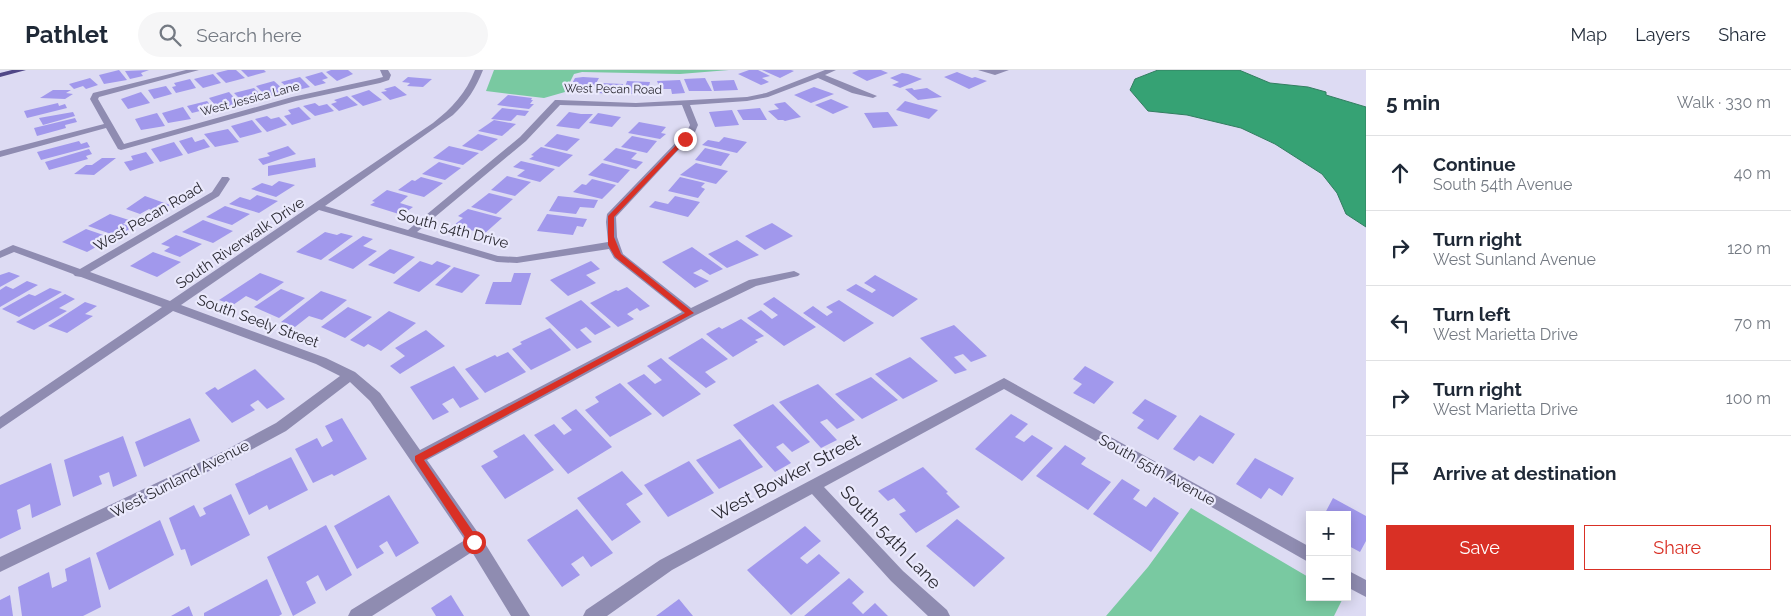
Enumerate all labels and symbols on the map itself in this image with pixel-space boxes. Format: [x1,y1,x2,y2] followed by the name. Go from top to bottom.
[199,79,301,119] street label: West Jessica Lane
[564,81,662,97] street label: West Pecan Road
[674,128,697,151] route end
[90,179,206,255] street label: West Pecan Road
[172,193,308,293] street label: South Riverwalk Drive
[395,206,511,253] street label: South 54th Drive
[195,291,321,351] street label: South Seely Street
[708,429,864,525] street label: West Bowker Street
[1095,430,1219,510] street label: South 55th Avenue
[108,436,252,522] street label: West Sunland Avenue
[836,481,946,593] street label: South 54th Lane
[463,531,486,554] route start

